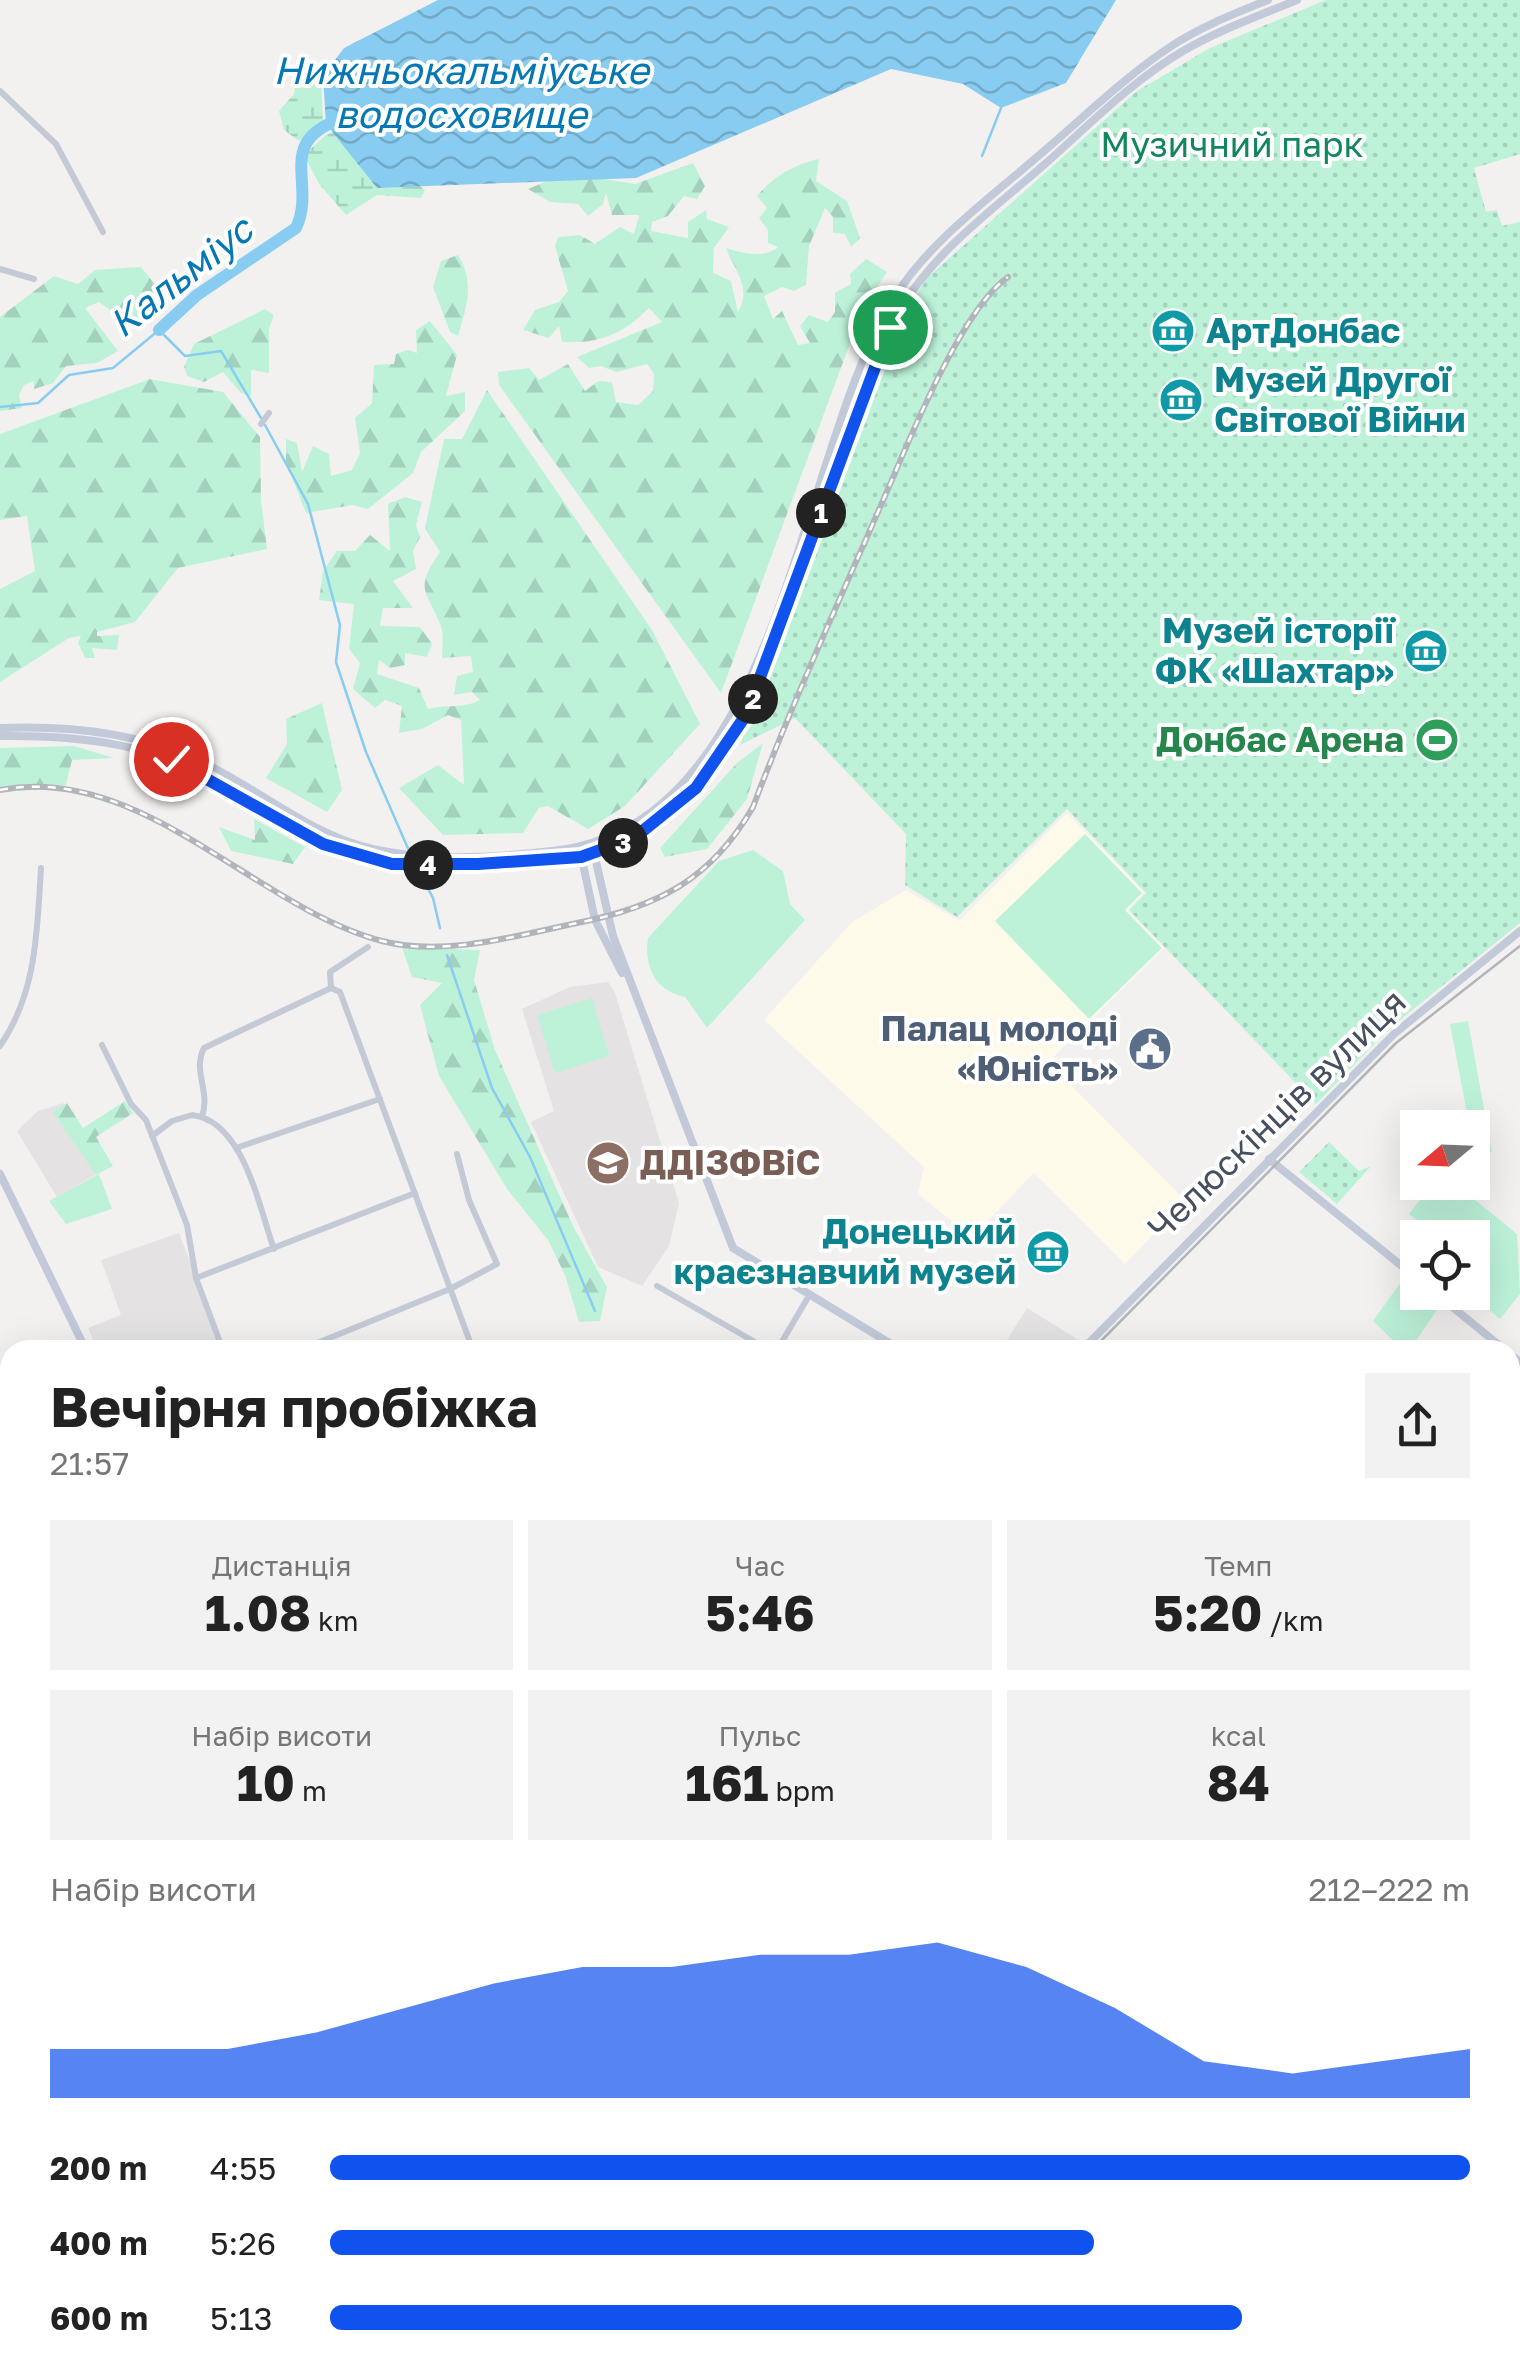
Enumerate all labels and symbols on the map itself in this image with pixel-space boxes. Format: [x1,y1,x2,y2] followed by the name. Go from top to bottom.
[273,47,652,136] water label: Нижньокальміуське водосховище
[1100,123,1364,165] park label: Музичний парк
[100,205,262,345] water label: Кальміус
[848,285,933,370] pin
[1150,308,1196,354] museum icon: АртДонбас
[1206,309,1400,351] place label: АртДонбас
[1214,358,1466,440] place label: Музей Другої Світової Війни
[1158,377,1204,423] museum icon: Музей Другої Світової Війни
[796,488,846,538] pin: 1
[1155,609,1396,691] place label: Музей історії ФК «Шахтар»
[1403,628,1449,674] museum icon: Музей історії ФК «Шахтар»
[728,674,778,724] pin: 2
[129,717,214,802] pin
[1414,717,1460,763] sports icon: Донбас Арена
[1156,718,1404,760] place label: Донбас Арена
[598,818,648,868] pin: 3
[403,840,453,890] pin: 4
[1139,980,1414,1248] street label: Челюскінців вулиця
[880,1007,1118,1089] place label: Палац молоді «Юність»
[1127,1026,1173,1072] public building icon: Палац молоді «Юність»
[1400,1110,1490,1200] north arrow
[585,1140,631,1186] school or university icon: ДДІЗФВіС
[640,1141,820,1183] place label: ДДІЗФВіС
[674,1210,1016,1292] place label: Донецький краєзнавчий музей
[1025,1229,1071,1275] museum icon: Донецький краєзнавчий музей

